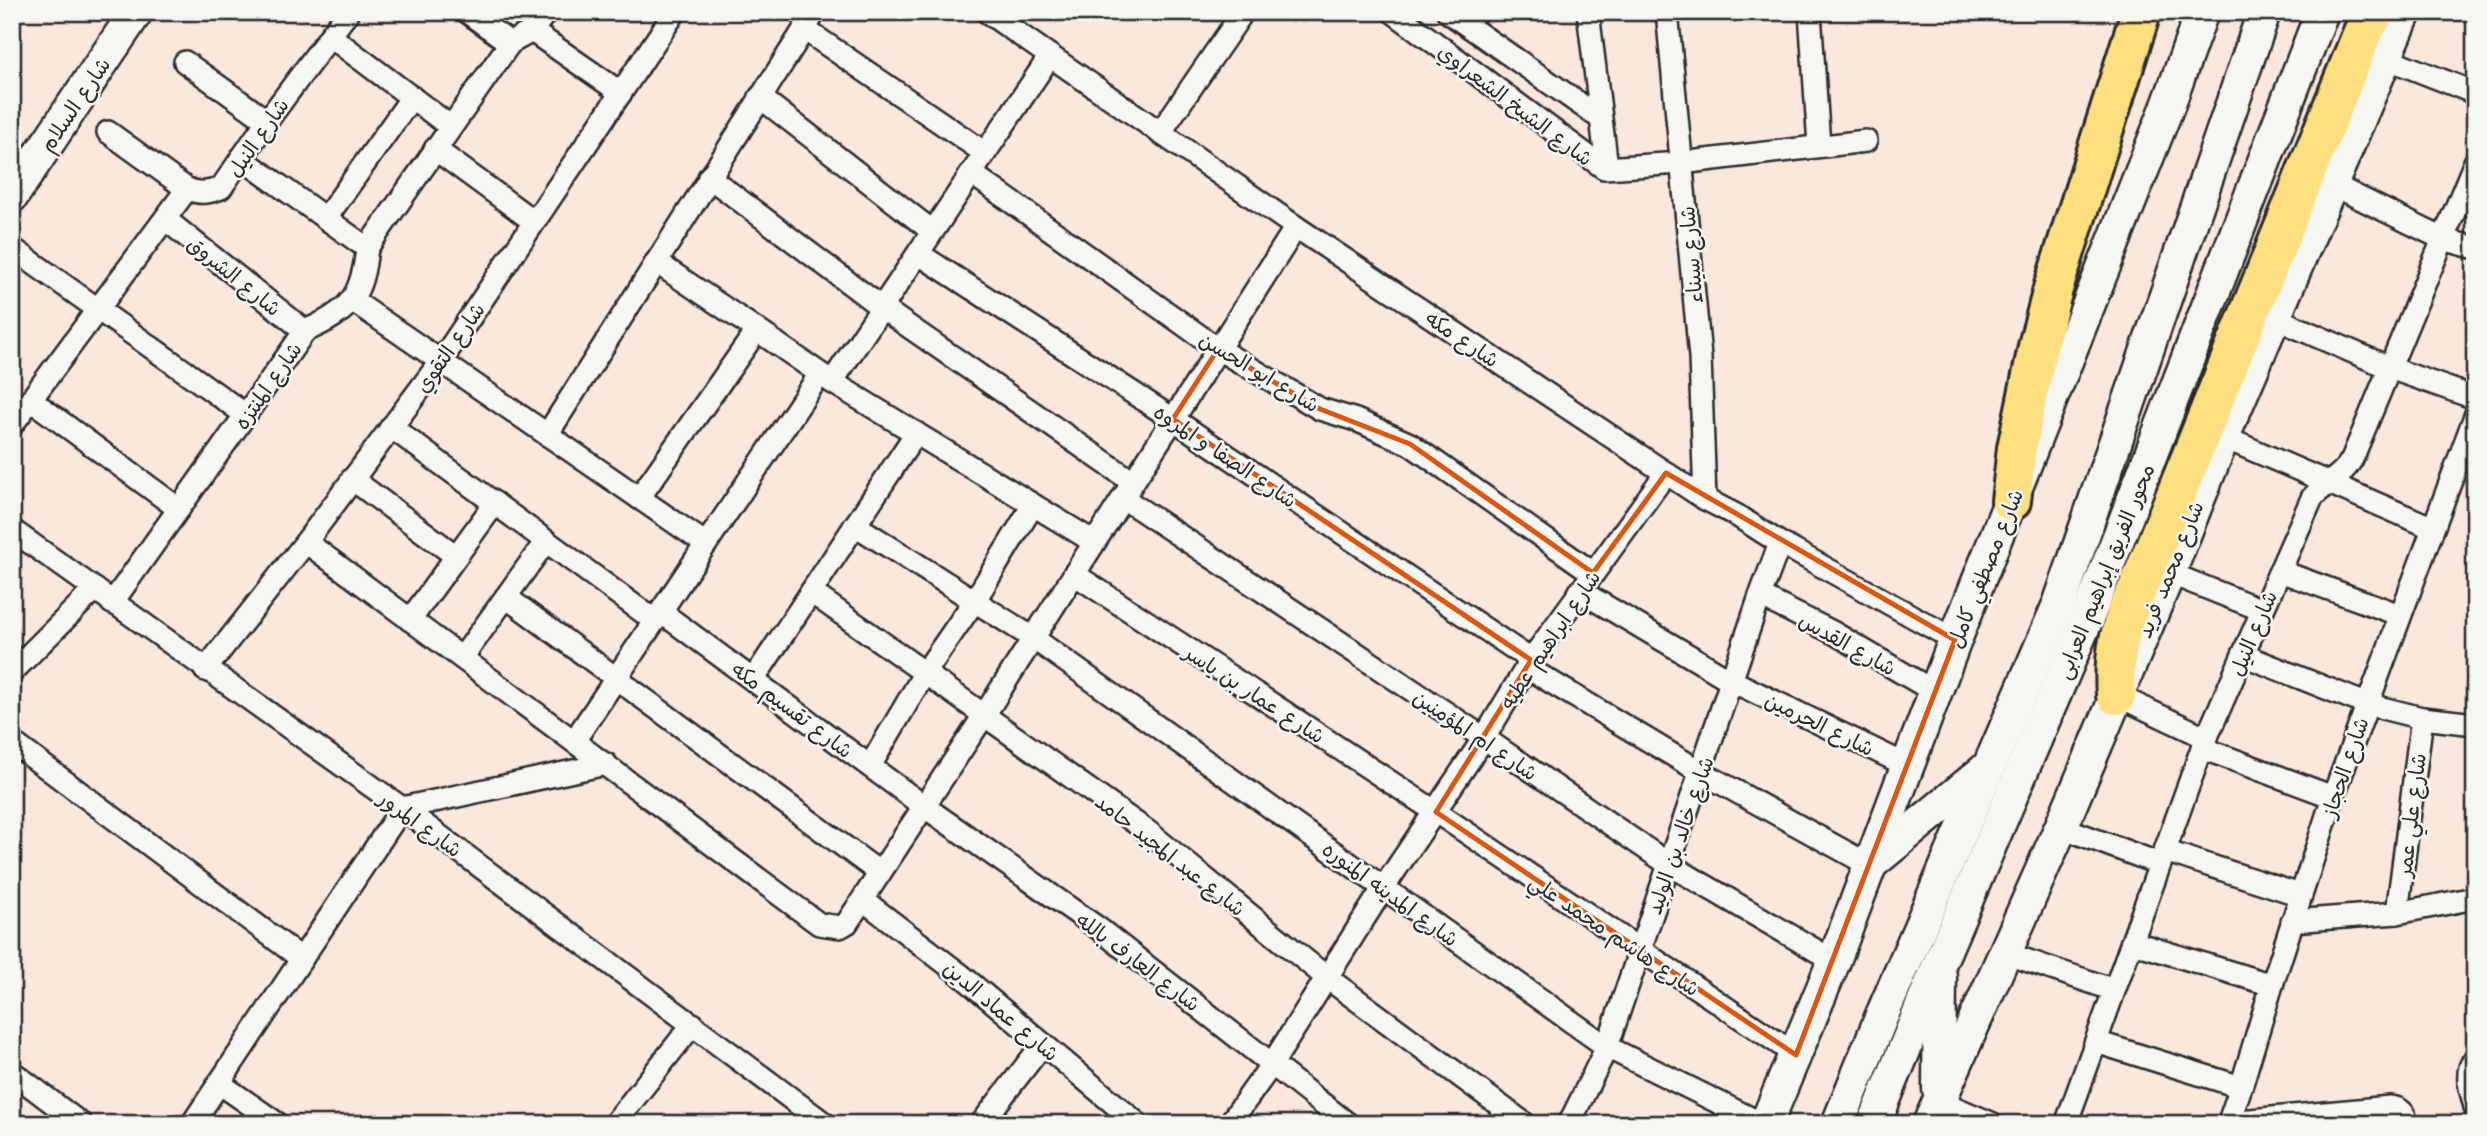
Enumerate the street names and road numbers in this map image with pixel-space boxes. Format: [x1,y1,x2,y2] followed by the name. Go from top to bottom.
[1431,37,1599,173] street label: شارع الشيخ الشعراوي
[32,52,119,159] street label: شارع السلام
[220,92,296,184] street label: شارع النيل
[1672,205,1711,305] street label: شارع سيناء
[181,229,287,323] street label: شارع الشروق
[408,297,492,399] street label: شارع التقوي
[1419,304,1505,375] street label: شارع مكه
[1193,324,1325,420] street label: شارع ابو الحسن
[227,336,309,436] street label: شارع المنتزه
[1148,397,1303,515] street label: شارع الصفا و المروه
[2048,459,2163,684] street label: محور الفريق إبراهيم العرابى
[1940,485,2035,654] street label: شارع مصطفي كامل
[2129,497,2211,642] street label: شارع محمد فريد
[1492,564,1609,716] street label: شارع ابراهيم عطيه
[2222,586,2285,681] street label: شارع النيل
[1793,605,1901,683] street label: شارع القدس
[1176,636,1331,751] street label: شارع عمار بن ياسر
[725,655,859,767] street label: شارع تقسيم مكه
[1406,682,1543,789] street label: شارع ام المؤمنين
[1760,685,1879,764] street label: شارع الحرمين
[2314,713,2377,824] street label: شارع الحجاز
[1639,752,1722,919] street label: شارع خالد بن الوليد
[2389,752,2438,881] street label: شارع علي عمر
[370,782,468,865] street label: شارع المرور
[1088,787,1252,924] street label: شارع عبد المجيد حامد
[1316,834,1464,954] street label: شارع المدينه المنوره
[1521,867,1706,1007] street label: شارع هاشم محمد علي
[1070,905,1207,1019] street label: شارع العارف بالله
[937,954,1065,1069] street label: شارع عماد الدين

